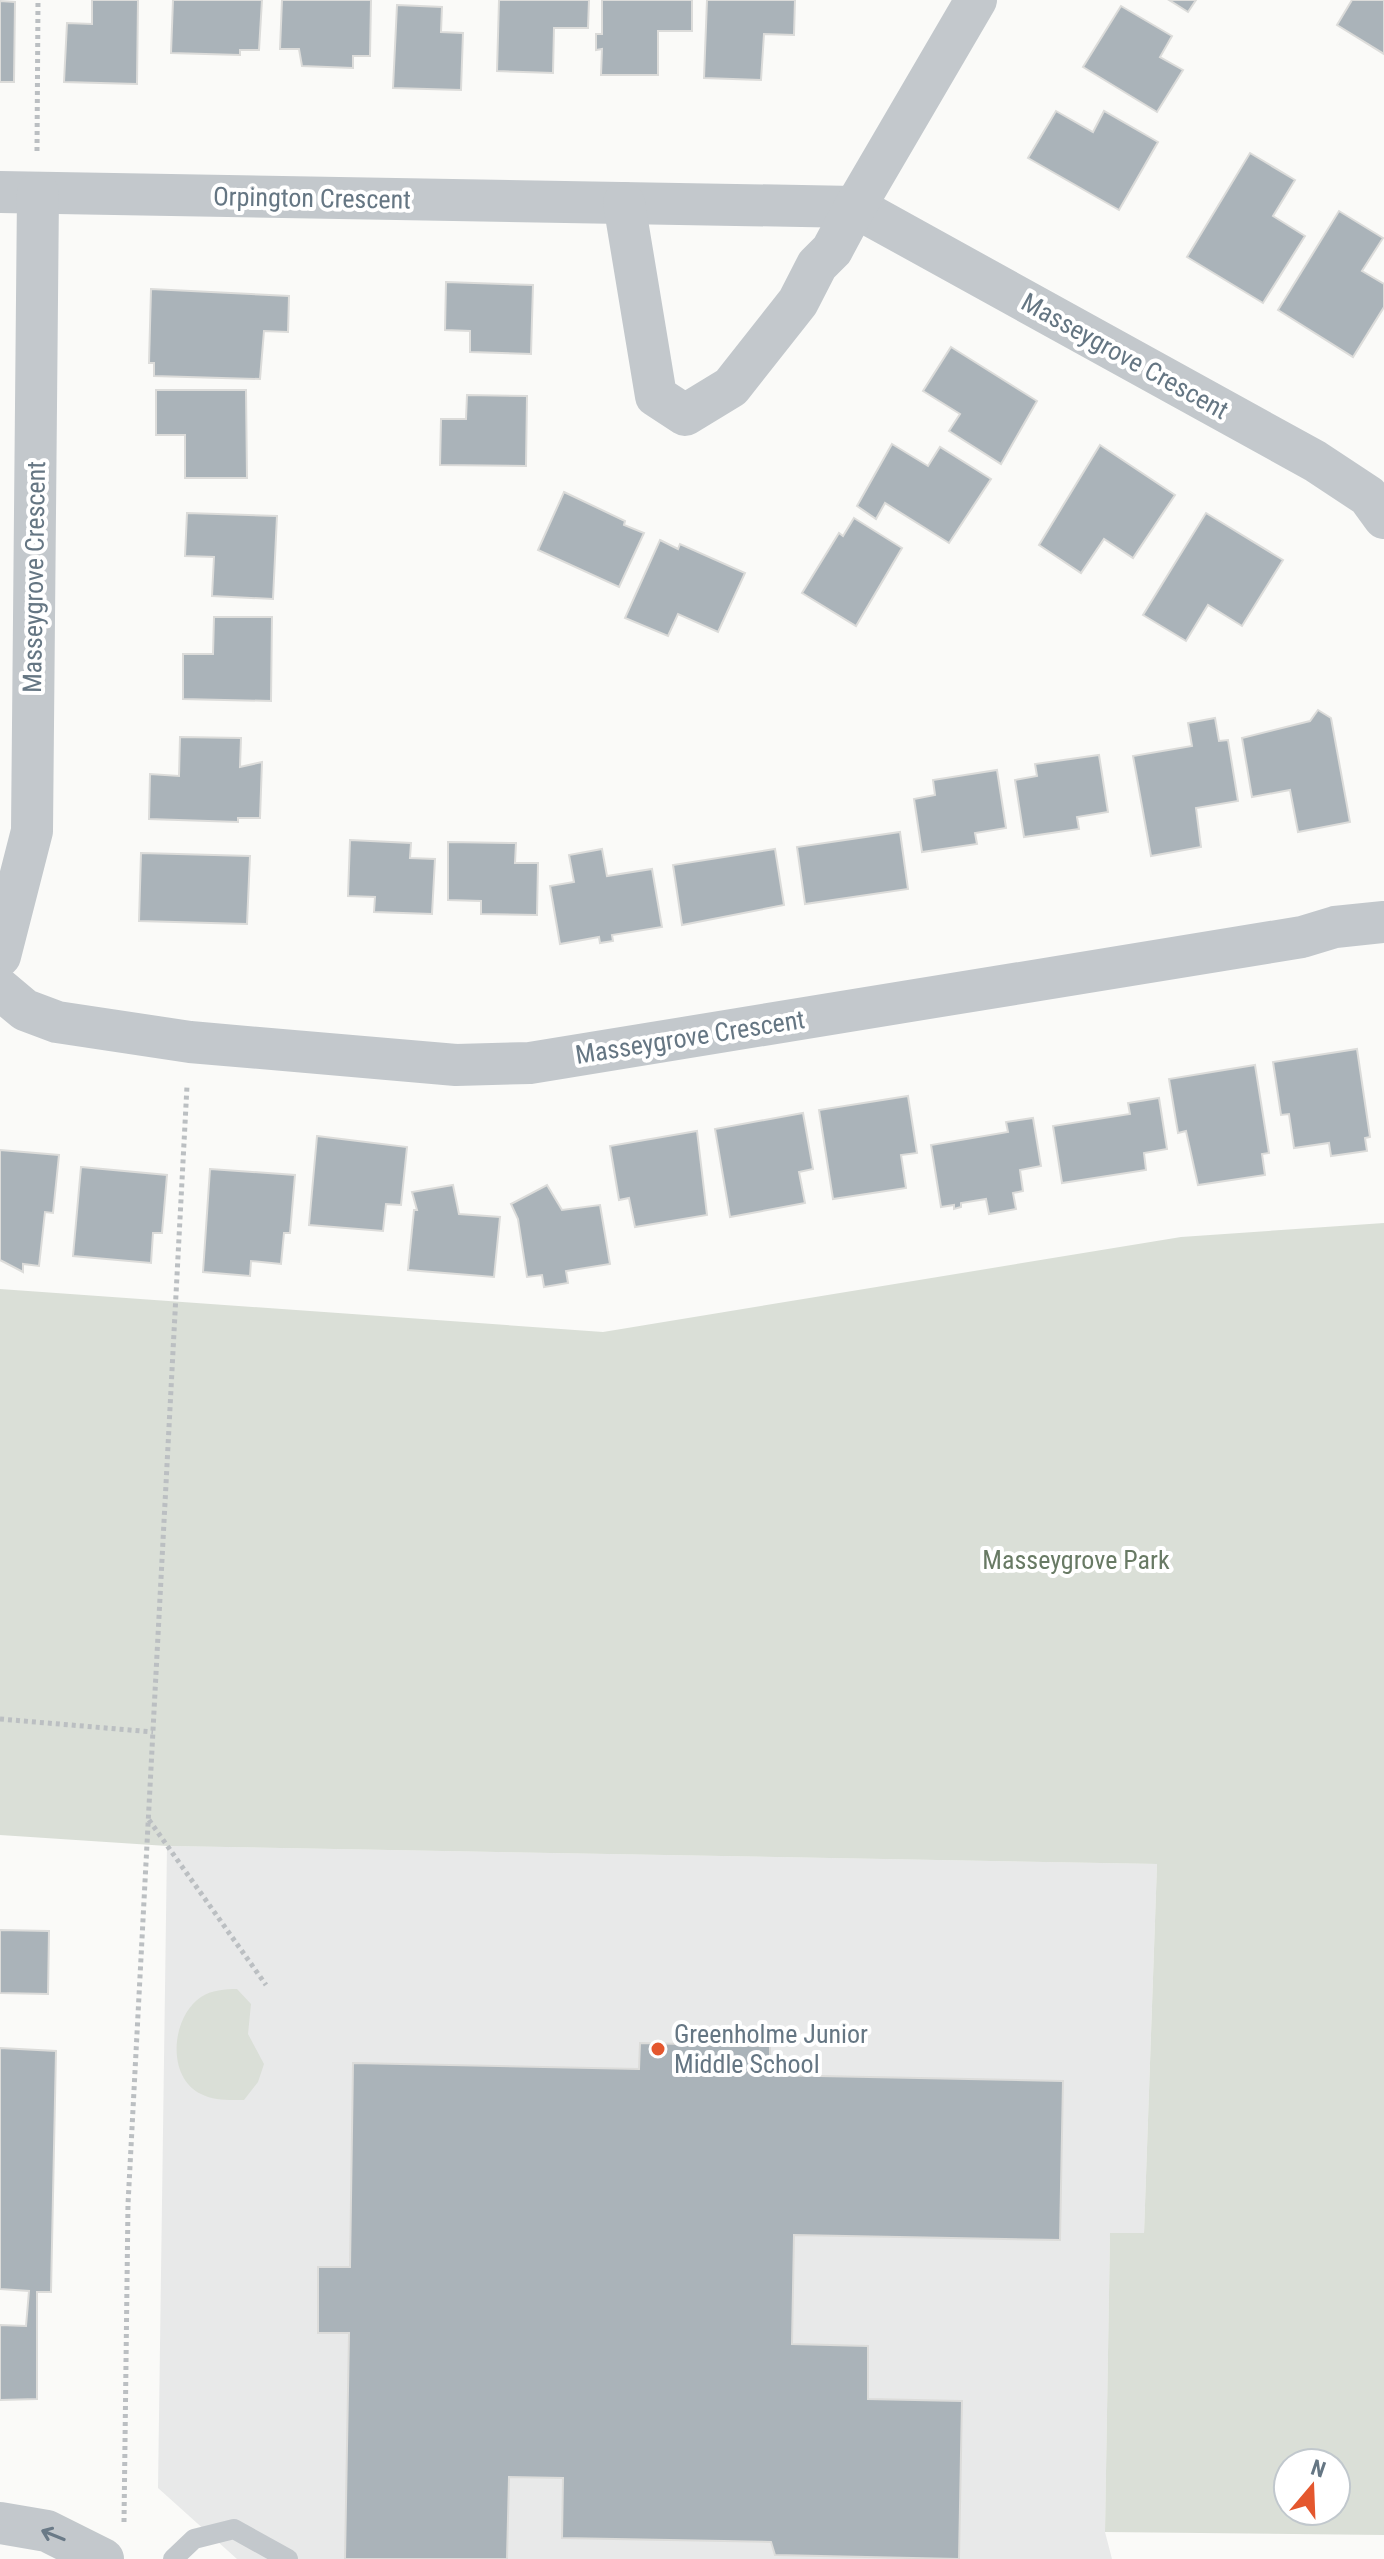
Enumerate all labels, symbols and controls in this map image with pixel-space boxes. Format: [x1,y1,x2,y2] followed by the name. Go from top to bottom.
[213,181,411,215] street label: Orpington Crescent
[1016,287,1234,425] street label: Masseygrove Crescent
[17,461,51,693] street label: Masseygrove Crescent
[573,1004,807,1070] street label: Masseygrove Crescent
[982,1545,1170,1575] park label: Masseygrove Park
[674,2019,868,2079] place label: Greenholme Junior Middle School
[649,2040,667,2058] marker: Greenholme Junior Middle School
[1272,2447,1352,2527] north arrow
[1308,2455,1329,2483] text: N
[41,2527,66,2542] one-way arrow

